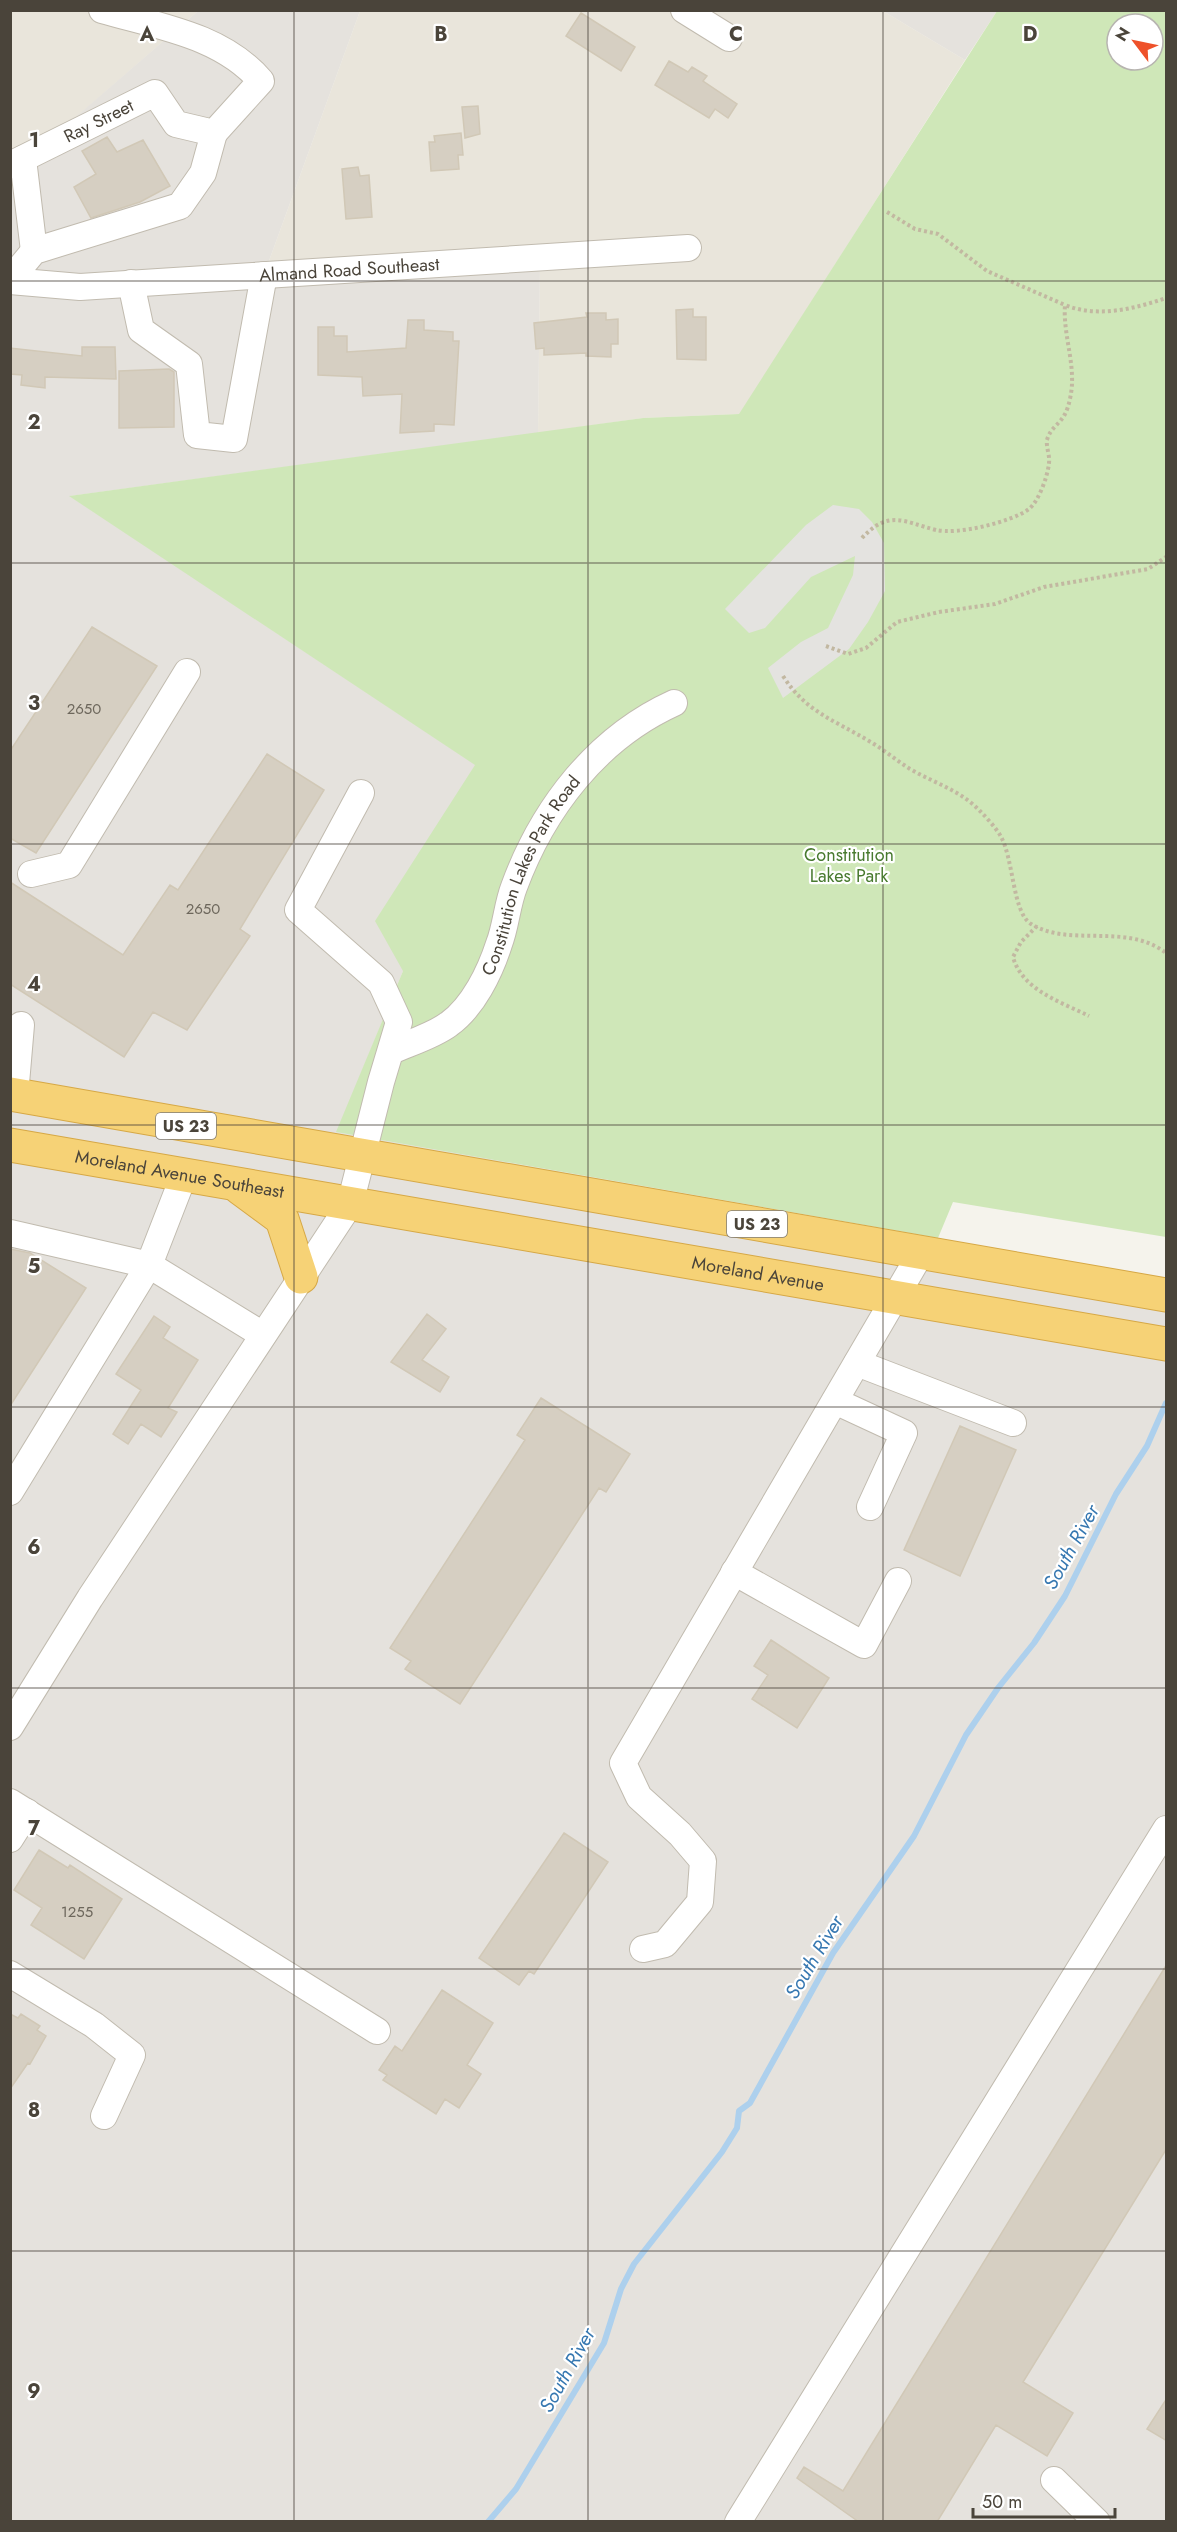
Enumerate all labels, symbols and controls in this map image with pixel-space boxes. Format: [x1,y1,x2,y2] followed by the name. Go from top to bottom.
[1105,12,1165,72] north arrow
[139,20,155,49] text: A
[434,20,448,49] text: B
[729,20,743,49] text: C
[1023,20,1037,49] text: D
[1110,23,1136,46] text: N
[59,92,139,149] street label: Ray Street
[29,126,39,155] text: 1
[258,251,441,288] street label: Almand Road Southeast
[27,408,41,437] text: 2
[28,689,40,718] text: 3
[67,698,101,720] house number: 2650
[475,770,586,980] street label: Constitution Lakes Park Road
[804,842,894,889] park label: Constitution Lakes Park
[186,898,220,920] house number: 2650
[27,970,41,999] text: 4
[156,1113,216,1139] road number: US 23
[73,1143,287,1205] street label: Moreland Avenue Southeast
[727,1211,787,1237] road number: US 23
[690,1250,826,1298] street label: Moreland Avenue
[28,1252,41,1281] text: 5
[1036,1498,1107,1595] water label: South River
[27,1533,41,1562] text: 6
[28,1814,41,1843] text: 7
[61,1901,93,1923] house number: 1255
[778,1909,852,2005] water label: South River
[28,2096,40,2125] text: 8
[532,2321,603,2418] water label: South River
[27,2377,41,2406] text: 9
[973,2481,1116,2519] scale bar
[982,2489,1022,2515] text: 50 m

